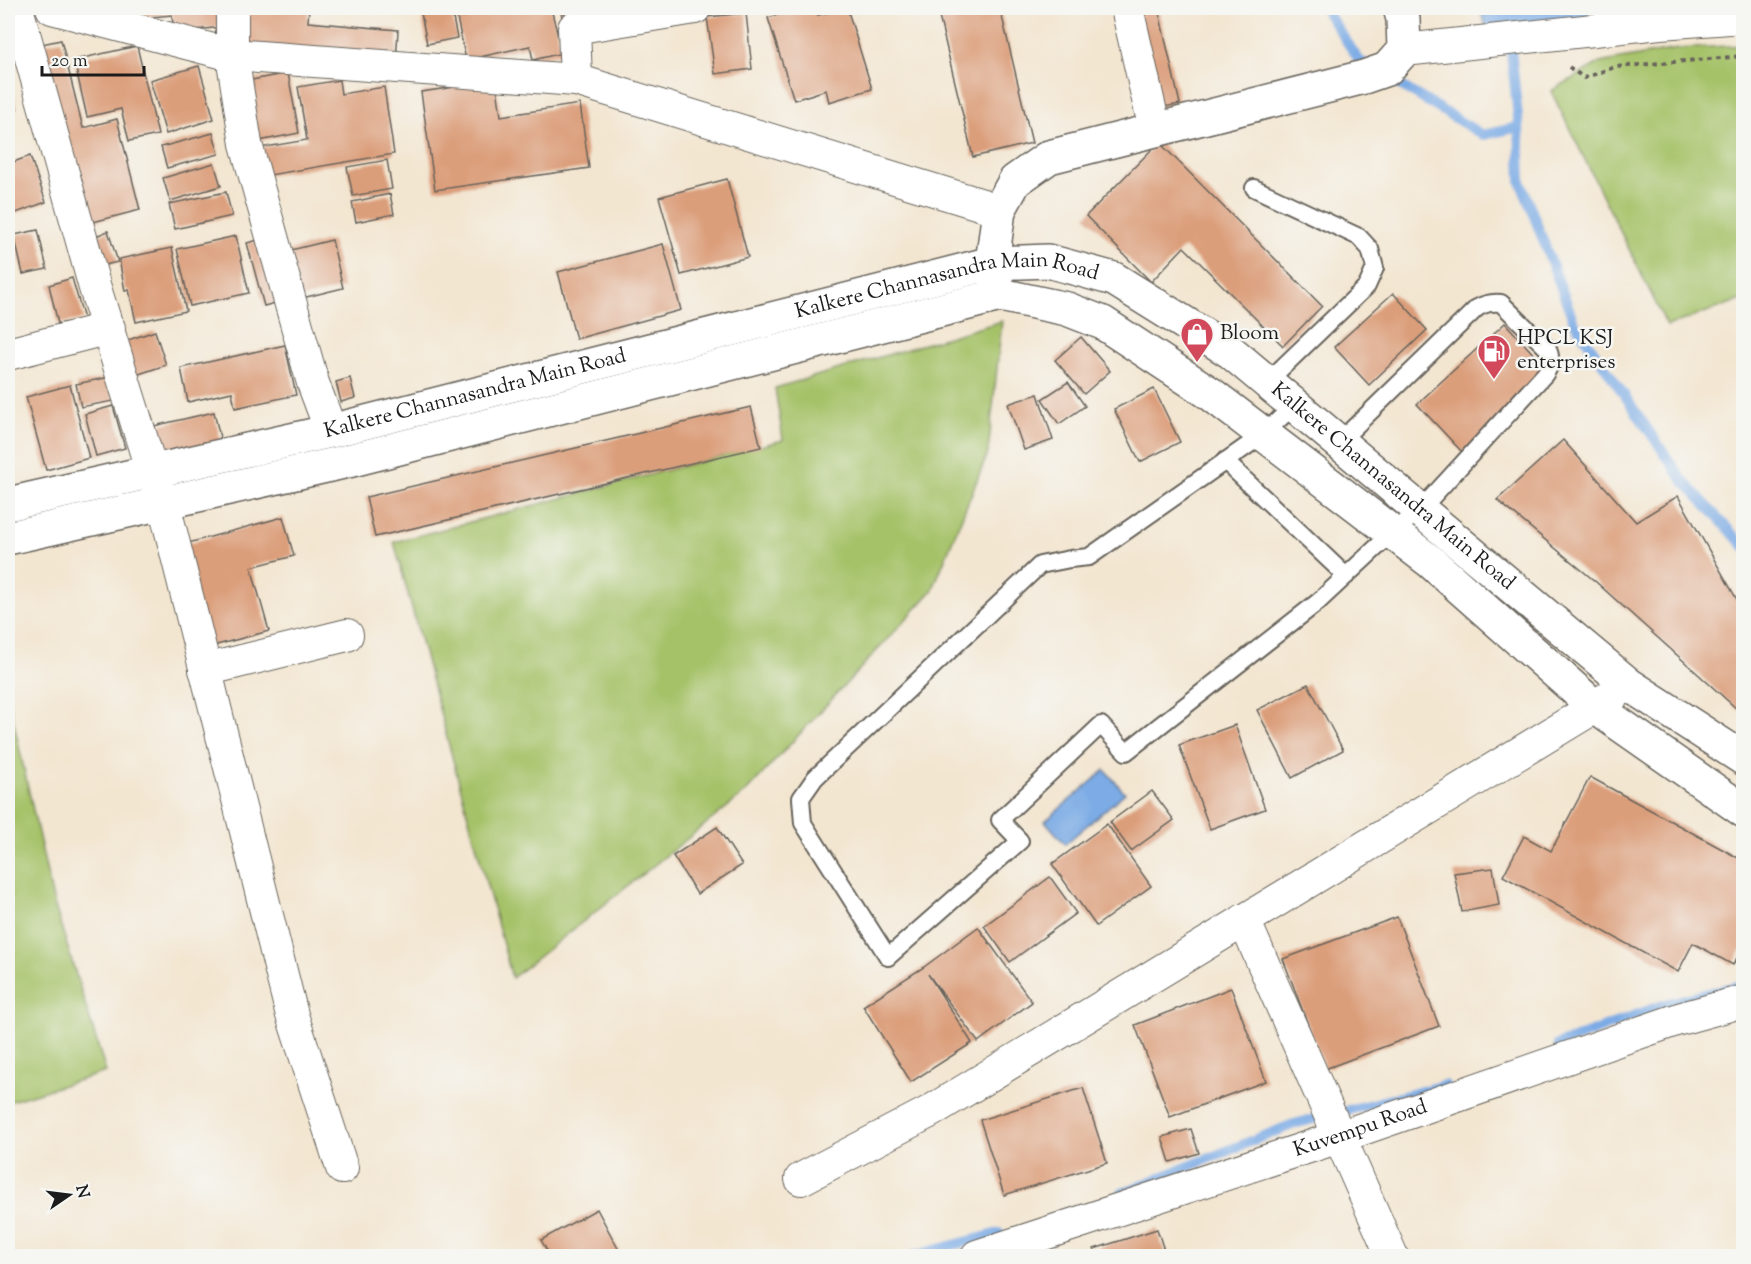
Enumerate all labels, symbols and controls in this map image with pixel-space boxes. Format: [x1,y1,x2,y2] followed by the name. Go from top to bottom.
[42,39,144,77] scale bar
[51,49,88,75] text: 20 m
[792,246,1102,327] street label: Kalkere Channasandra Main Road
[1179,316,1215,363] shop icon: Bloom
[1220,319,1279,349] place label: Bloom
[1517,324,1616,378] place label: HPCL KSJ enterprises
[1476,333,1512,380] fuel station icon: HPCL KSJ enterprises
[321,342,630,447] street label: Kalkere Channasandra Main Road
[1264,376,1521,598] street label: Kalkere Channasandra Main Road
[1290,1092,1432,1166] street label: Kuvempu Road
[39,1165,99,1225] north arrow
[68,1183,94,1201] text: N

